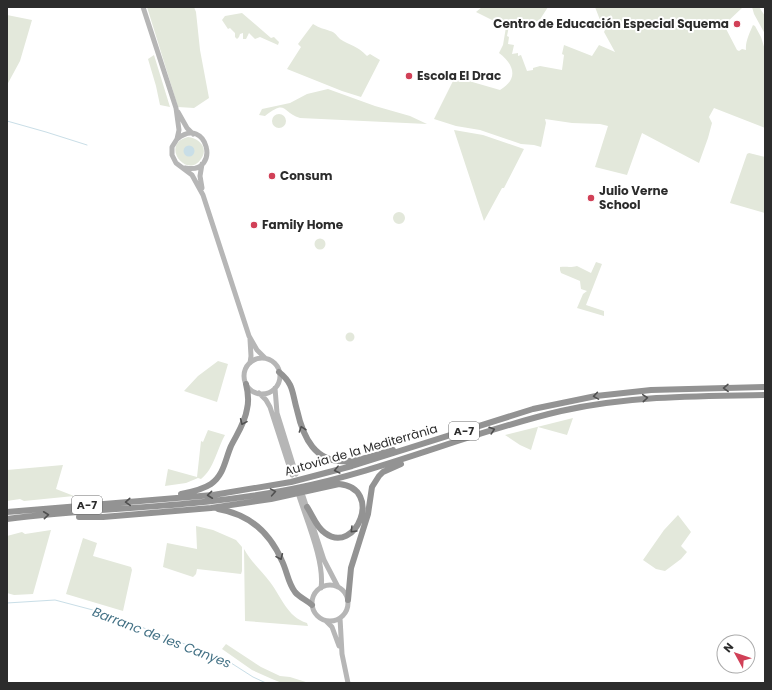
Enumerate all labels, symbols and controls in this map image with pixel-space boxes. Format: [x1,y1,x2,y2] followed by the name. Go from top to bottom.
[493,15,729,32] place label: Centro de Educación Especial Squema
[732,19,742,29] marker: Centro de Educación Especial Squema
[417,67,501,84] place label: Escola El Drac
[404,71,414,81] marker: Escola El Drac
[280,167,333,184] place label: Consum
[267,171,277,181] marker: Consum
[599,182,669,213] place label: Julio Verne School
[586,193,596,203] marker: Julio Verne School
[262,216,344,233] place label: Family Home
[249,220,259,230] marker: Family Home
[723,384,729,392] one-way arrow
[593,391,599,400] one-way arrow
[642,394,648,403] one-way arrow
[240,418,248,426] one-way arrow
[282,420,439,480] street label: Autovia de la Mediterrània
[449,422,479,440] road number: A-7
[298,425,307,432] one-way arrow
[488,426,495,435] one-way arrow
[334,466,340,474] one-way arrow
[269,489,276,497] one-way arrow
[207,490,213,499] one-way arrow
[72,496,102,514] road number: A-7
[125,497,131,506] one-way arrow
[43,511,49,520] one-way arrow
[350,525,358,533] one-way arrow
[275,552,283,560] one-way arrow
[90,602,234,673] water label: Barranc de les Canyes
[716,634,756,674] north arrow
[720,639,737,656] text: N

